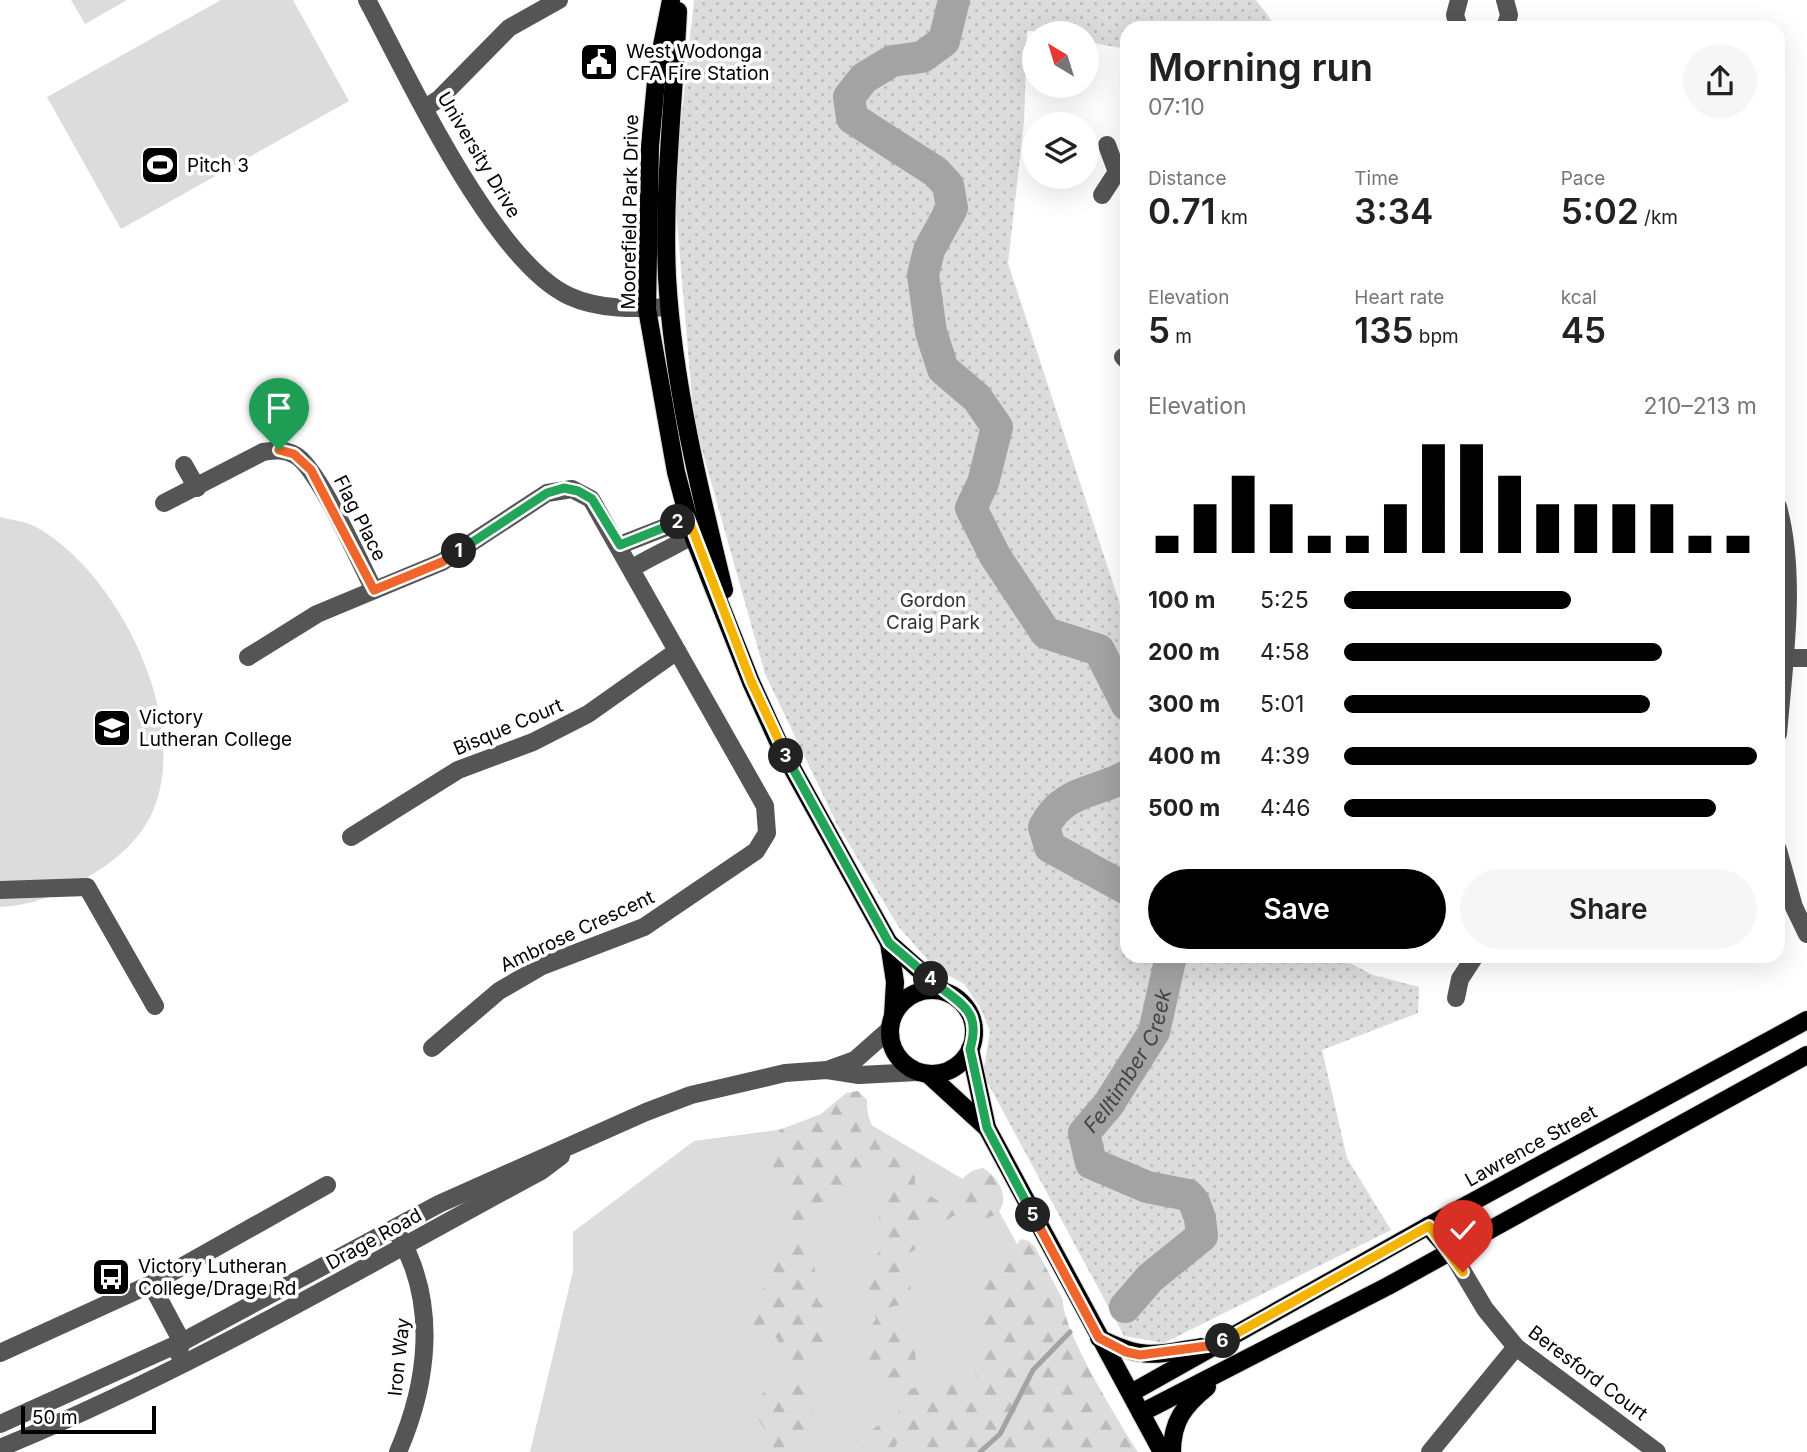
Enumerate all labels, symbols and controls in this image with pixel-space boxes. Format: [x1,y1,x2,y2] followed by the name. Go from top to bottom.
[1022,21,1099,98] north arrow
[1022,21,1099,189] map controls
[626,40,770,85] place label: West Wodonga CFA Fire Station
[578,41,620,83] public building icon: West Wodonga CFA Fire Station
[1148,44,1373,90] text: Morning run
[1683,44,1757,118] button: share
[432,88,526,222] street label: University Drive
[1148,93,1205,121] text: 07:10
[1022,112,1099,189] button: layers
[617,114,643,310] street label: Moorefield Park Drive
[139,144,181,186] sports icon: Pitch 3
[187,154,249,177] place label: Pitch 3
[1148,167,1226,190] text: Distance
[1354,167,1399,190] text: Time
[1561,167,1605,190] text: Pace
[1148,190,1216,232] text: 0.71
[1354,190,1433,232] text: 3:34
[1561,190,1639,232] text: 5:02
[1216,206,1248,229] text: km
[1639,206,1678,229] text: /km
[1148,286,1229,309] text: Elevation
[1354,286,1444,309] text: Heart rate
[1561,286,1597,309] text: kcal
[1148,309,1170,351] text: 5
[1354,309,1413,351] text: 135
[1561,309,1606,351] text: 45
[1170,325,1192,348] text: m
[1413,325,1459,348] text: bpm
[249,378,309,450] pin
[260,389,298,427] icon: arrive
[1148,392,1247,420] text: Elevation
[1643,392,1757,420] text: 210–213 m
[329,471,391,565] street label: Flag Place
[660,504,696,540] pin: 2
[672,510,683,533] text: 2
[442,534,476,568] pin: 1
[454,539,463,562] text: 1
[1148,586,1215,614] text: 100 m
[1260,586,1309,614] text: 5:25
[886,589,981,634] park label: Gordon Craig Park
[1148,638,1220,666] text: 200 m
[1260,638,1310,666] text: 4:58
[1148,690,1220,718] text: 300 m
[1260,690,1304,718] text: 5:01
[450,694,566,760] street label: Bisque Court
[139,706,292,751] place label: Victory Lutheran College
[91,707,133,749] school or university icon: Victory Lutheran College
[768,738,804,774] pin: 3
[1148,742,1221,770] text: 400 m
[1260,742,1310,770] text: 4:39
[779,744,792,767] text: 3
[1148,794,1220,822] text: 500 m
[1260,794,1311,822] text: 4:46
[1148,869,1446,949] button: Save
[1460,869,1757,949] button: Share
[496,885,658,977] street label: Ambrose Crescent
[914,962,948,996] pin: 4
[924,967,937,990] text: 4
[1078,986,1176,1137] water label: Felltimber Creek
[1461,1100,1601,1192] street label: Lawrence Street
[1016,1198,1050,1232] pin: 5
[1433,1200,1493,1272] pin
[322,1203,426,1275] street label: Drage Road
[1026,1203,1039,1226] text: 5
[1444,1211,1482,1249] icon: check
[138,1255,296,1300] place label: Victory Lutheran College/Drage Rd
[90,1256,132,1298] bus stop icon: Victory Lutheran College/Drage Rd
[383,1316,415,1397] street label: Iron Way
[1524,1321,1652,1425] street label: Beresford Court
[1206,1324,1240,1358] pin: 6
[1216,1329,1229,1352] text: 6
[21,1403,156,1435] scale bar
[32,1406,78,1429] text: 50 m

